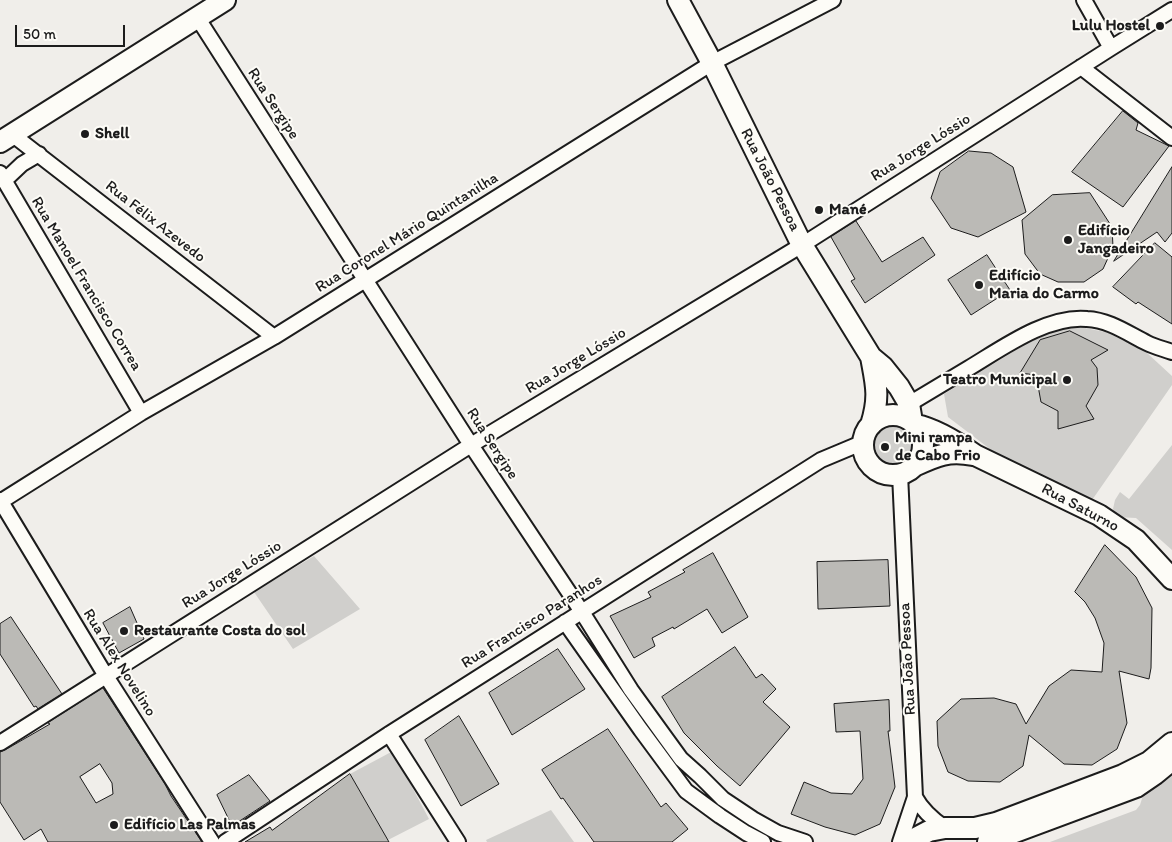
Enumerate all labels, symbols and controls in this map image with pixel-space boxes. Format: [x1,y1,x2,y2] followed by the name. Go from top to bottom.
[18,15,128,47] scale bar
[1072,16,1150,36] place label: Lulu Hostel
[1154,20,1166,32] marker: Lulu Hostel
[23,25,56,43] text: 50 m
[243,65,303,143] street label: Rua Sergipe
[868,110,974,186] street label: Rua Jorge Lóssio
[95,124,129,144] place label: Shell
[736,125,804,235] street label: Rua João Pessoa
[79,128,91,140] marker: Shell
[312,169,502,297] street label: Rua Coronel Mário Quintanilha
[101,177,209,267] street label: Rua Félix Azevedo
[26,193,146,375] street label: Rua Manoel Francisco Correa
[829,200,867,220] place label: Mané
[813,204,825,216] marker: Mané
[1078,221,1154,259] place label: Edifício Jangadeiro
[1062,234,1074,246] marker: Edifício Jangadeiro
[989,266,1099,304] place label: Edifício Maria do Carmo
[973,279,985,291] marker: Edifício Maria do Carmo
[522,323,630,399] street label: Rua Jorge Lóssio
[943,370,1057,390] place label: Teatro Municipal
[1061,374,1073,386] marker: Teatro Municipal
[462,405,522,483] street label: Rua Sergipe
[895,428,980,466] place label: Mini rampa de Cabo Frio
[879,441,891,453] marker: Mini rampa de Cabo Frio
[1038,480,1122,536] street label: Rua Saturno
[179,537,285,613] street label: Rua Jorge Lóssio
[458,571,606,673] street label: Rua Francisco Paranhos
[895,602,921,716] street label: Rua João Pessoa
[78,606,160,720] street label: Rua Alex Novelino
[134,621,306,641] place label: Restaurante Costa do sol
[118,625,130,637] marker: Restaurante Costa do sol
[124,815,256,835] place label: Edifício Las Palmas
[108,819,120,831] marker: Edifício Las Palmas

